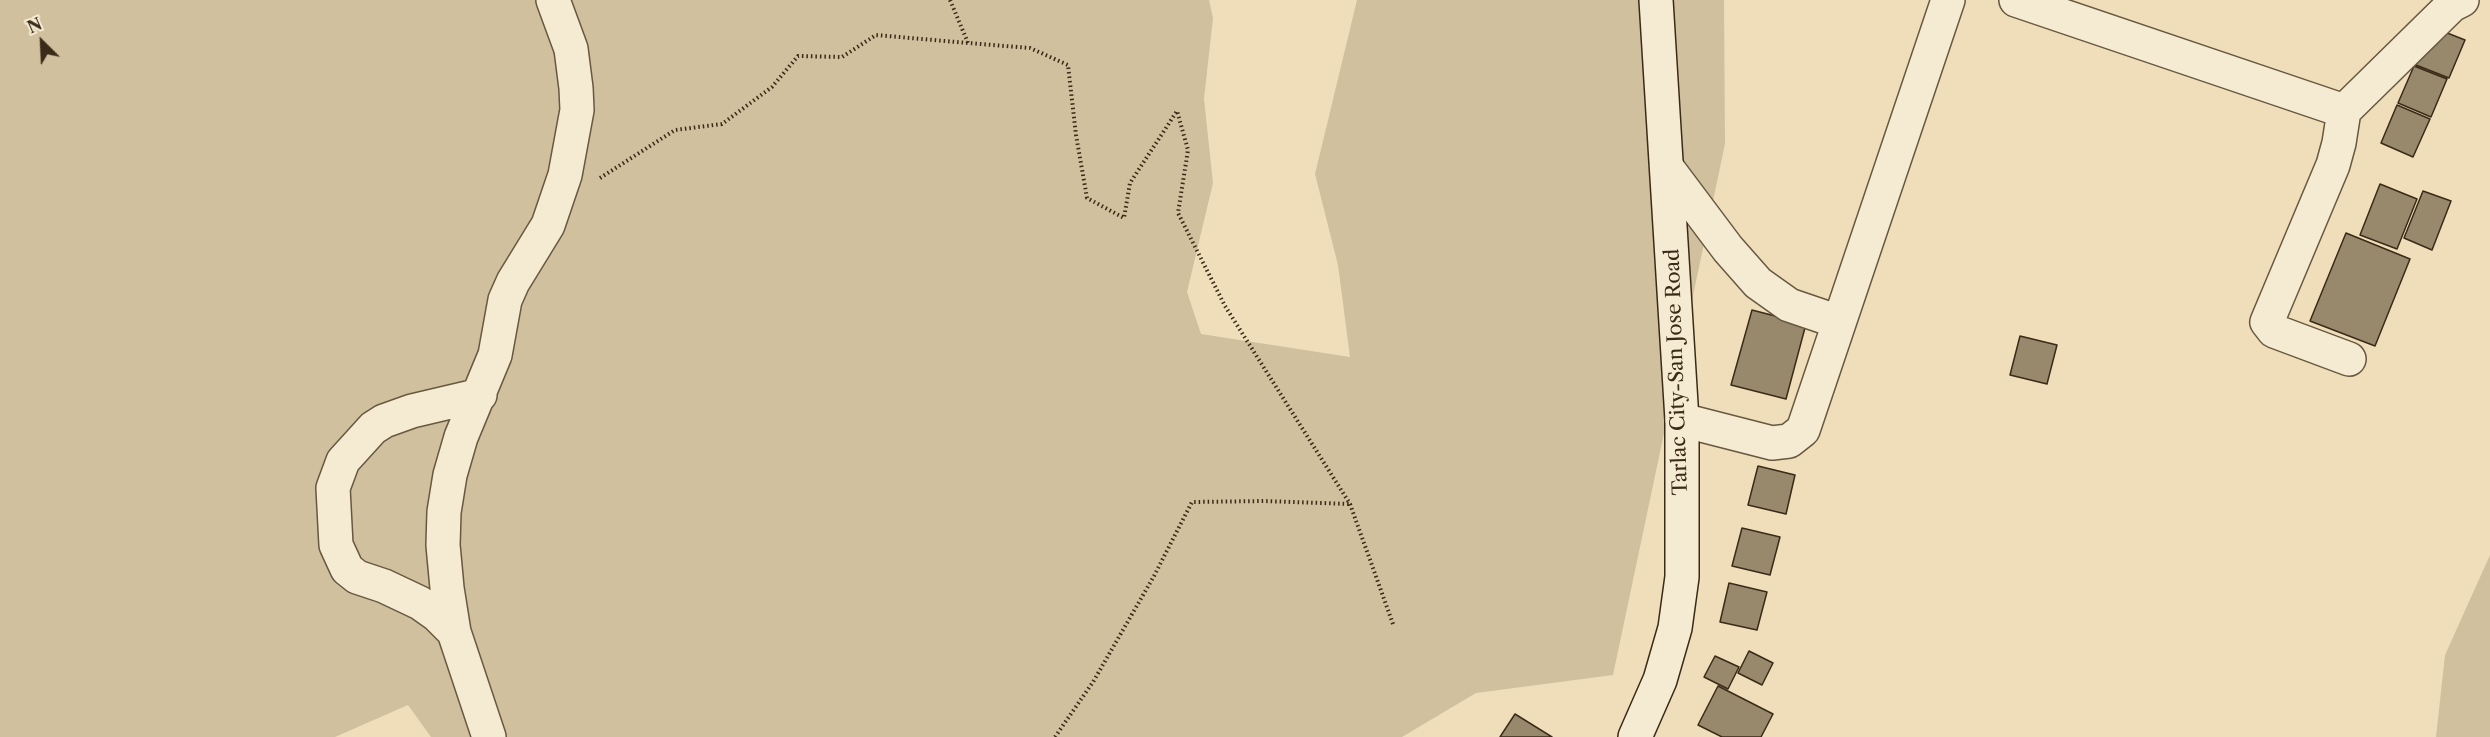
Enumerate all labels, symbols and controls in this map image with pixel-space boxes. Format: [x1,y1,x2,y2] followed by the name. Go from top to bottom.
[12,12,72,72] north arrow
[24,14,45,38] text: N
[1661,248,1693,496] street label: Tarlac City-San Jose Road

